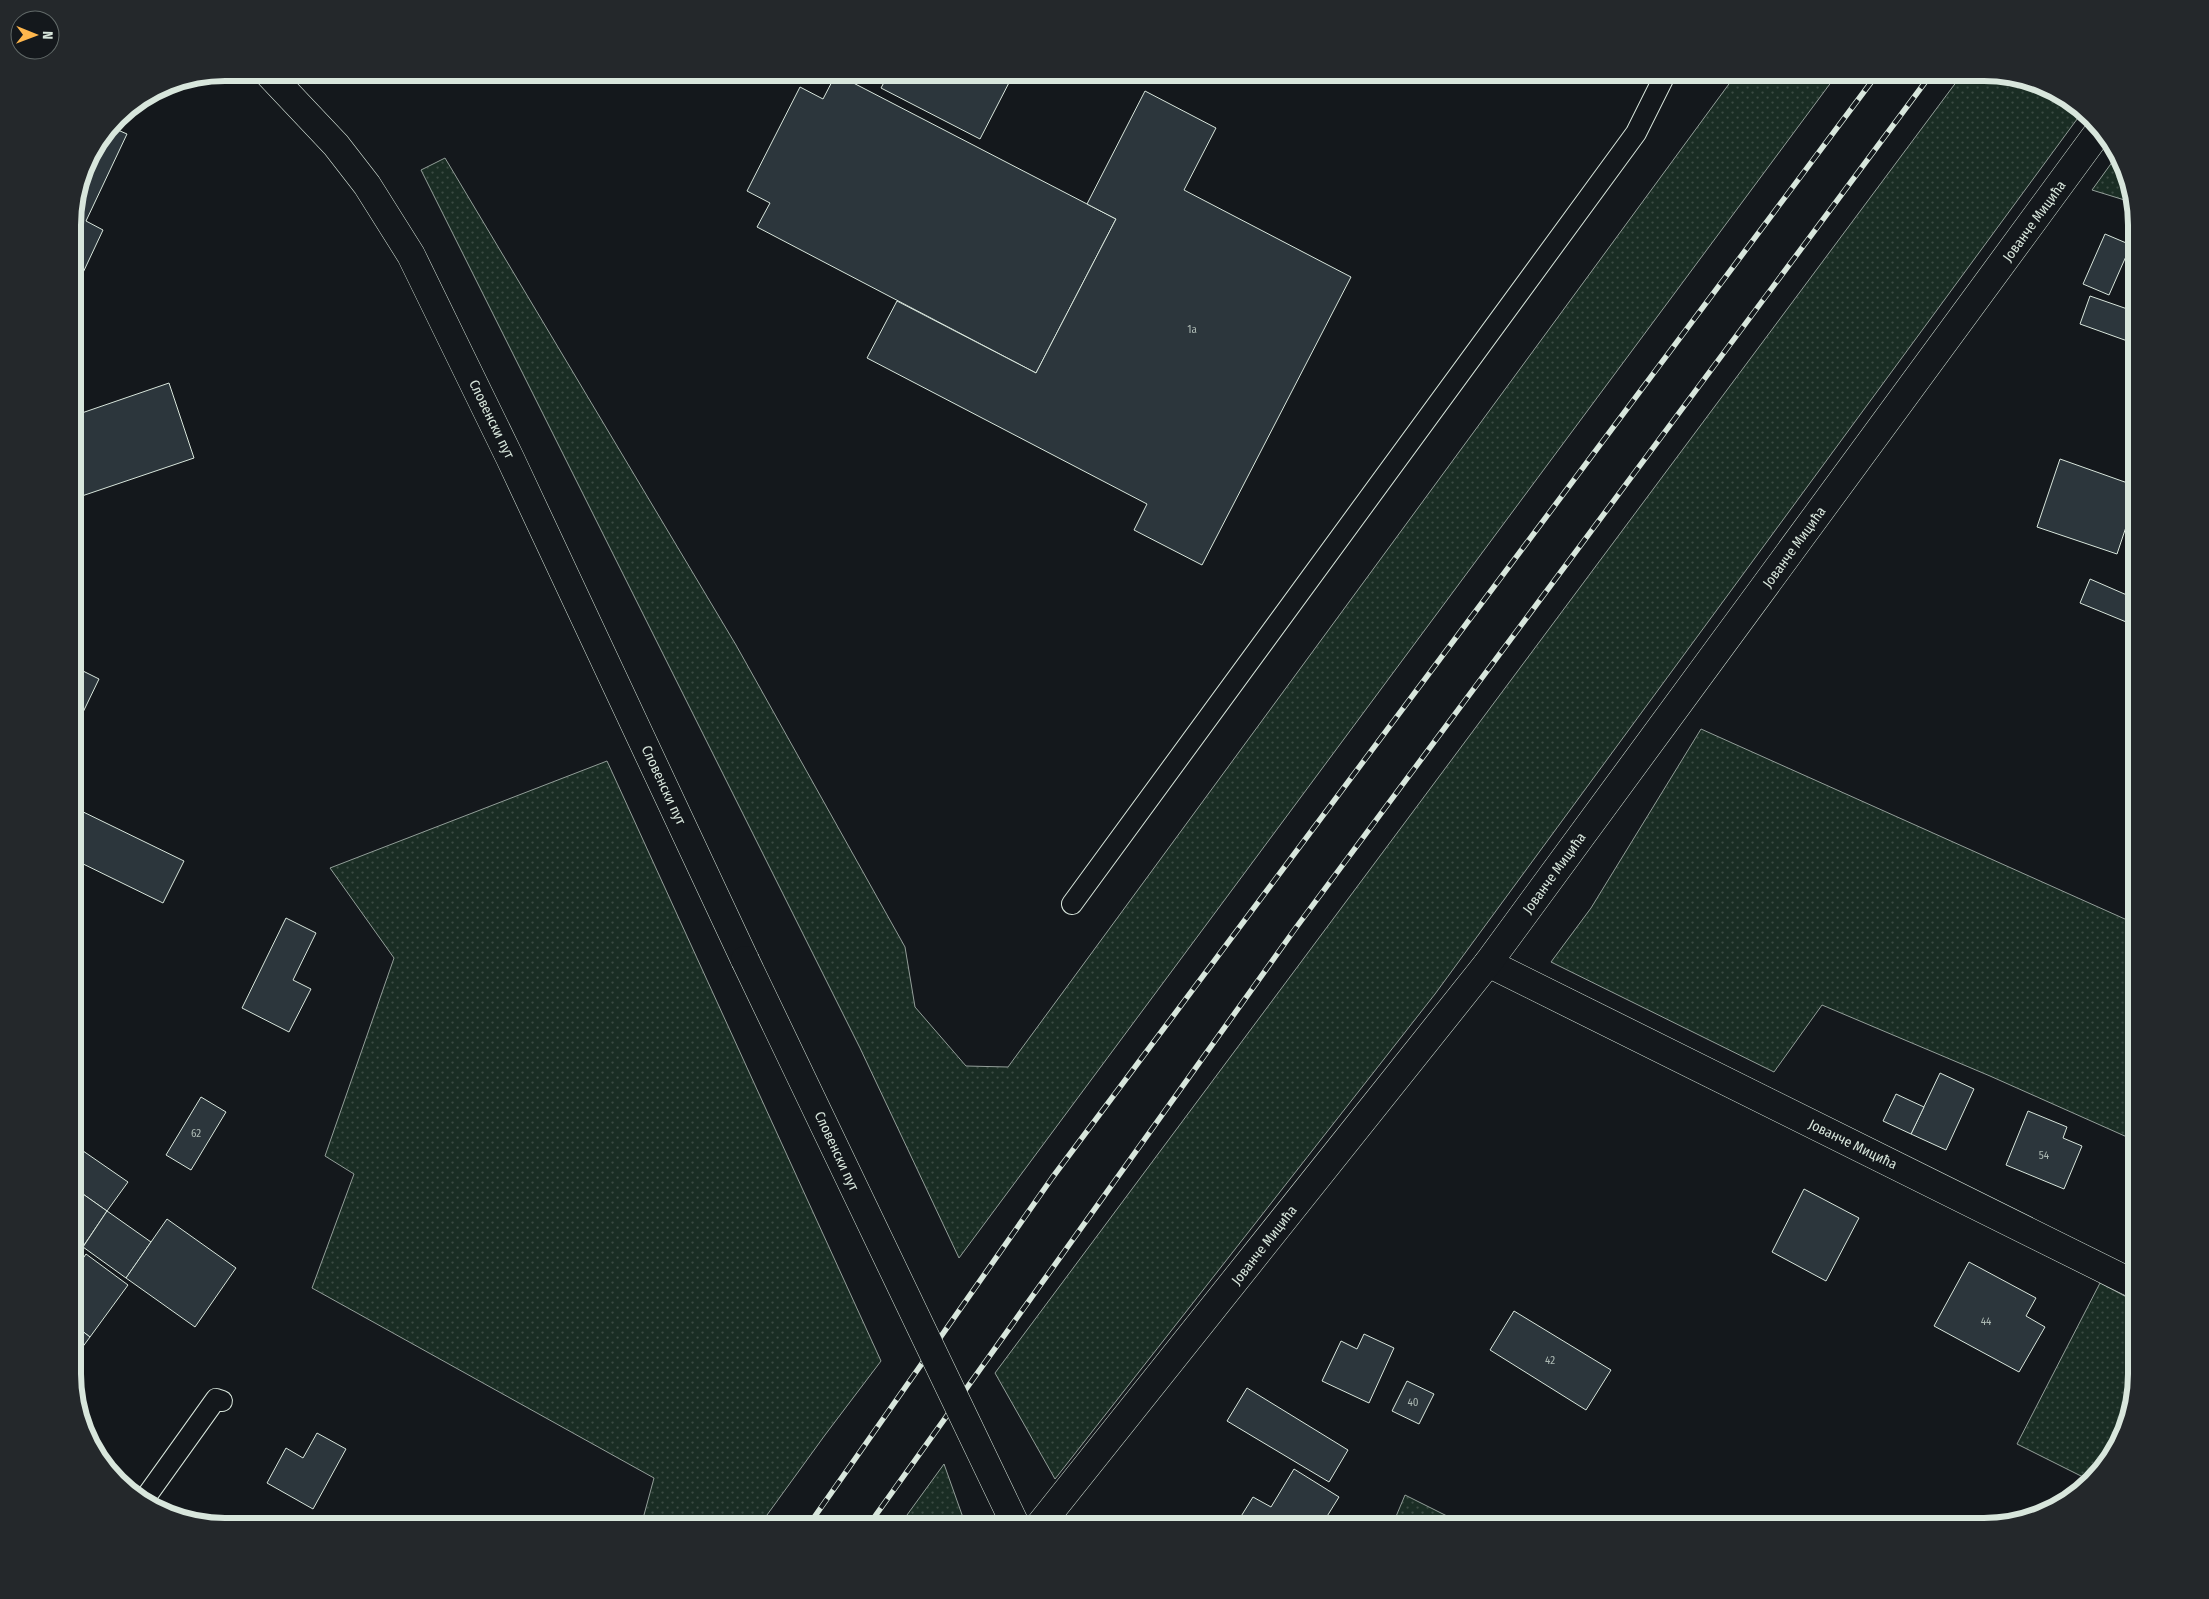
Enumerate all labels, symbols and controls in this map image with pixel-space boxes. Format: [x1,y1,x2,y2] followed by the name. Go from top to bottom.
[10,10,60,60] north arrow
[39,31,56,40] text: N
[1999,177,2070,265] street label: Јованче Мицића
[1187,323,1197,336] house number: 1a
[465,377,518,462] street label: Словенски пут
[1759,503,1830,591] street label: Јованче Мицића
[638,743,690,828] street label: Словенски пут
[1519,829,1590,917] street label: Јованче Мицића
[811,1109,863,1194] street label: Словенски пут
[1806,1116,1900,1173] street label: Јованче Мицића
[191,1127,201,1140] house number: 62
[2039,1149,2050,1162] house number: 54
[1228,1202,1301,1288] street label: Јованче Мицића
[1981,1315,1992,1328] house number: 44
[1545,1354,1555,1367] house number: 42
[1407,1396,1419,1409] house number: 40

